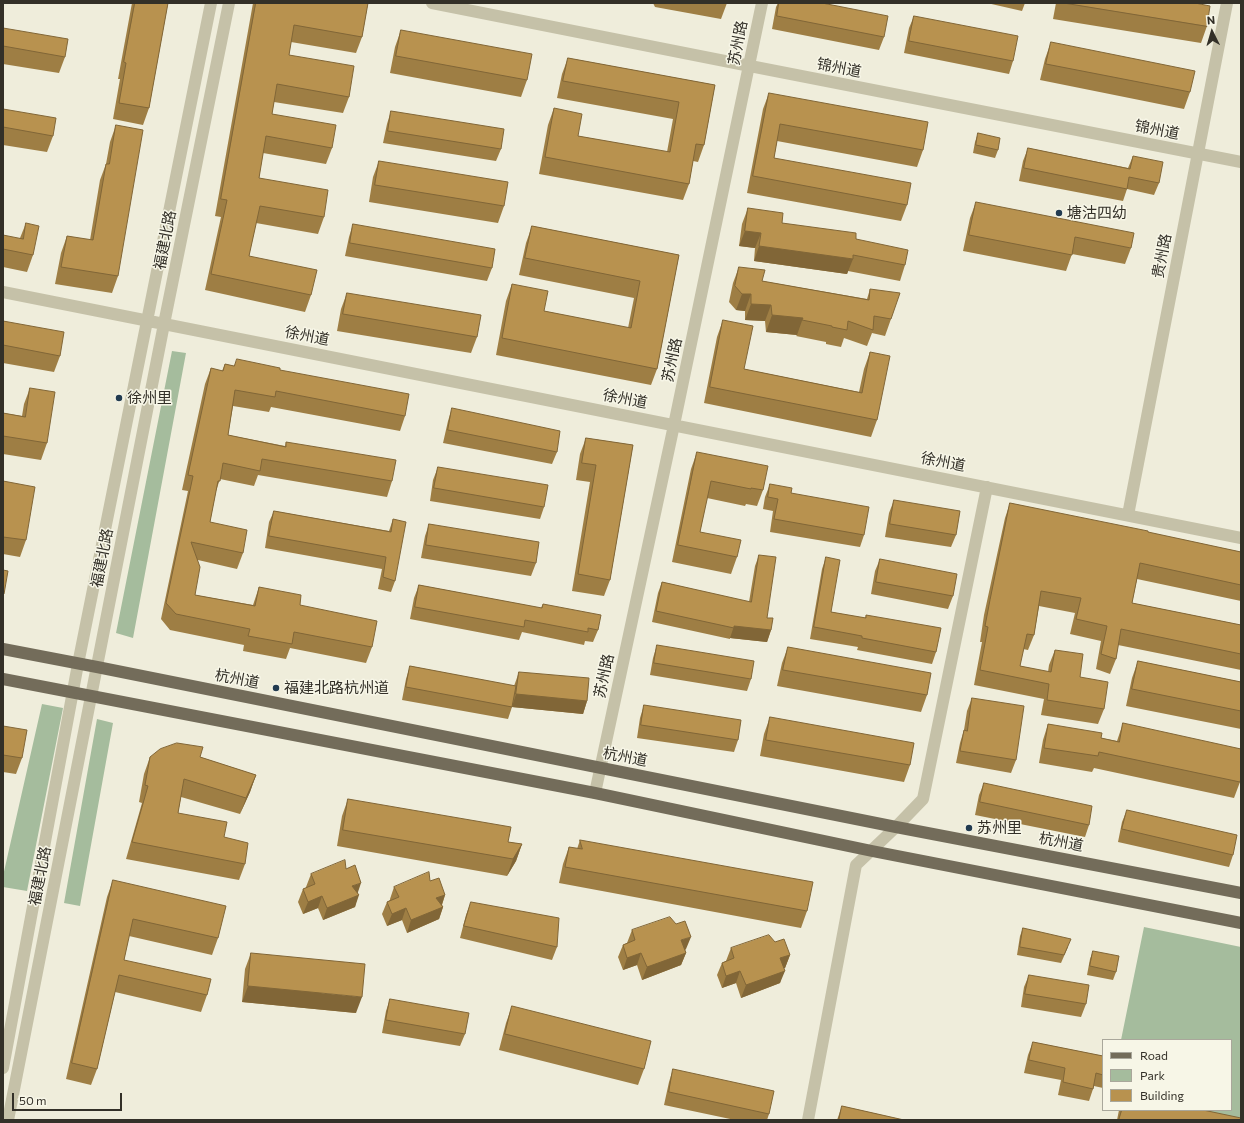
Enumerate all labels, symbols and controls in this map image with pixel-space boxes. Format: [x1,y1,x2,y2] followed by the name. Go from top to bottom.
[1192,12,1232,52] north arrow
[1206,13,1216,26] text: N
[725,19,751,67] street label: 苏州路
[815,55,863,81] street label: 锦州道
[1133,117,1181,143] street label: 锦州道
[1067,204,1127,222] place label: 塘沽四幼
[1054,208,1064,218] marker: 塘沽四幼
[150,209,180,271] street label: 福建北路
[1149,232,1175,280] street label: 贵州路
[283,323,331,349] street label: 徐州道
[659,336,685,384] street label: 苏州路
[601,386,649,412] street label: 徐州道
[127,389,172,407] place label: 徐州里
[114,393,124,403] marker: 徐州里
[919,449,967,475] street label: 徐州道
[87,527,117,589] street label: 福建北路
[591,652,617,700] street label: 苏州路
[213,666,261,692] street label: 杭州道
[284,679,389,697] place label: 福建北路杭州道
[271,683,281,693] marker: 福建北路杭州道
[601,744,649,770] street label: 杭州道
[977,819,1022,837] place label: 苏州里
[964,823,974,833] marker: 苏州里
[1037,829,1085,855] street label: 杭州道
[25,845,55,907] street label: 福建北路
[1102,1039,1232,1111] legend
[1140,1048,1168,1062] text: Road
[1140,1068,1165,1082] text: Park
[14,1085,124,1111] scale bar
[1140,1088,1184,1102] text: Building
[19,1093,47,1107] text: 50 m

